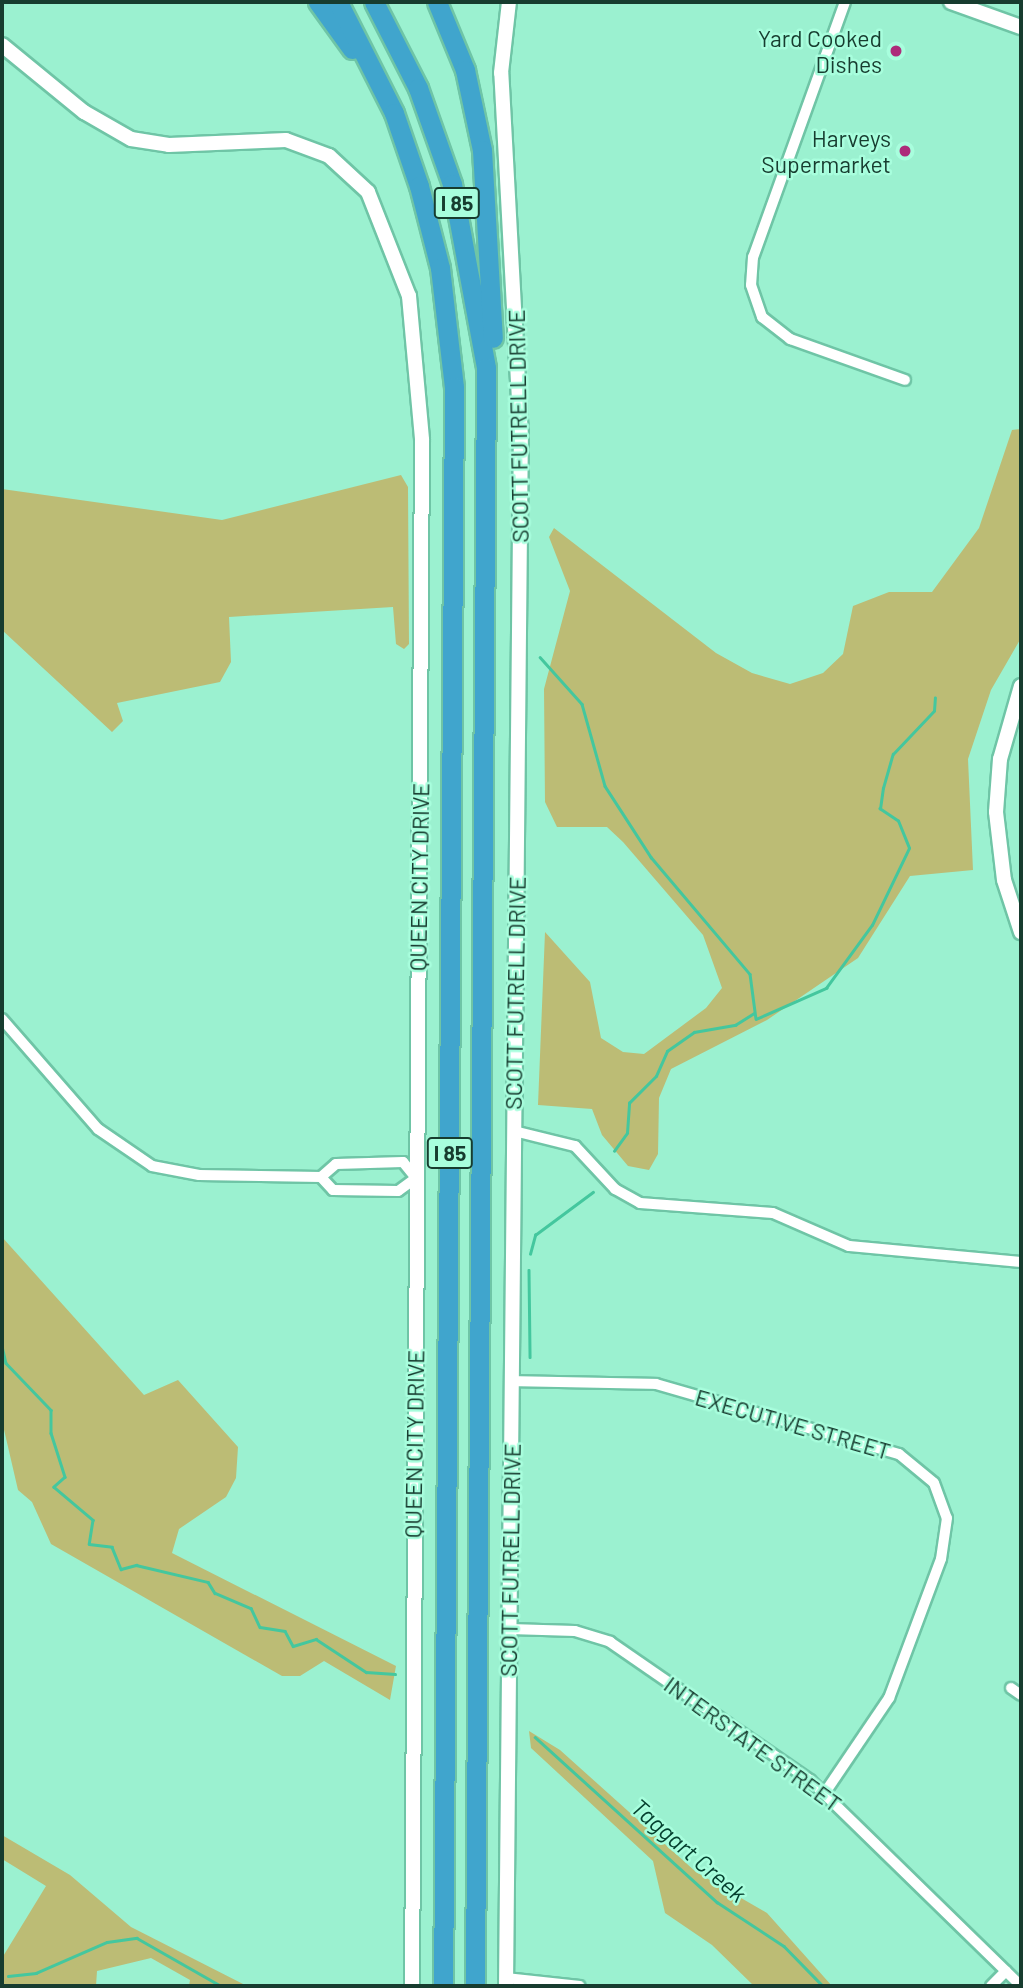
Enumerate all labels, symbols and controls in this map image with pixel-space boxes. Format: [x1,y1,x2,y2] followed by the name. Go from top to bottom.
[758,24,882,78] place label: Yard Cooked Dishes
[888,43,904,59] marker: Yard Cooked Dishes
[761,124,891,178] place label: Harveys Supermarket
[897,143,913,159] marker: Harveys Supermarket
[433,186,482,220] road number: I 85
[502,309,534,543] street label: SCOTT FUTRELL DRIVE
[404,783,434,971] street label: QUEEN CITY DRIVE
[499,876,531,1110] street label: SCOTT FUTRELL DRIVE
[426,1136,475,1170] road number: I 85
[399,1350,429,1538] street label: QUEEN CITY DRIVE
[692,1383,894,1465] street label: EXECUTIVE STREET
[494,1443,526,1677] street label: SCOTT FUTRELL DRIVE
[659,1670,847,1818] street label: INTERSTATE STREET
[626,1792,752,1908] water label: Taggart Creek

